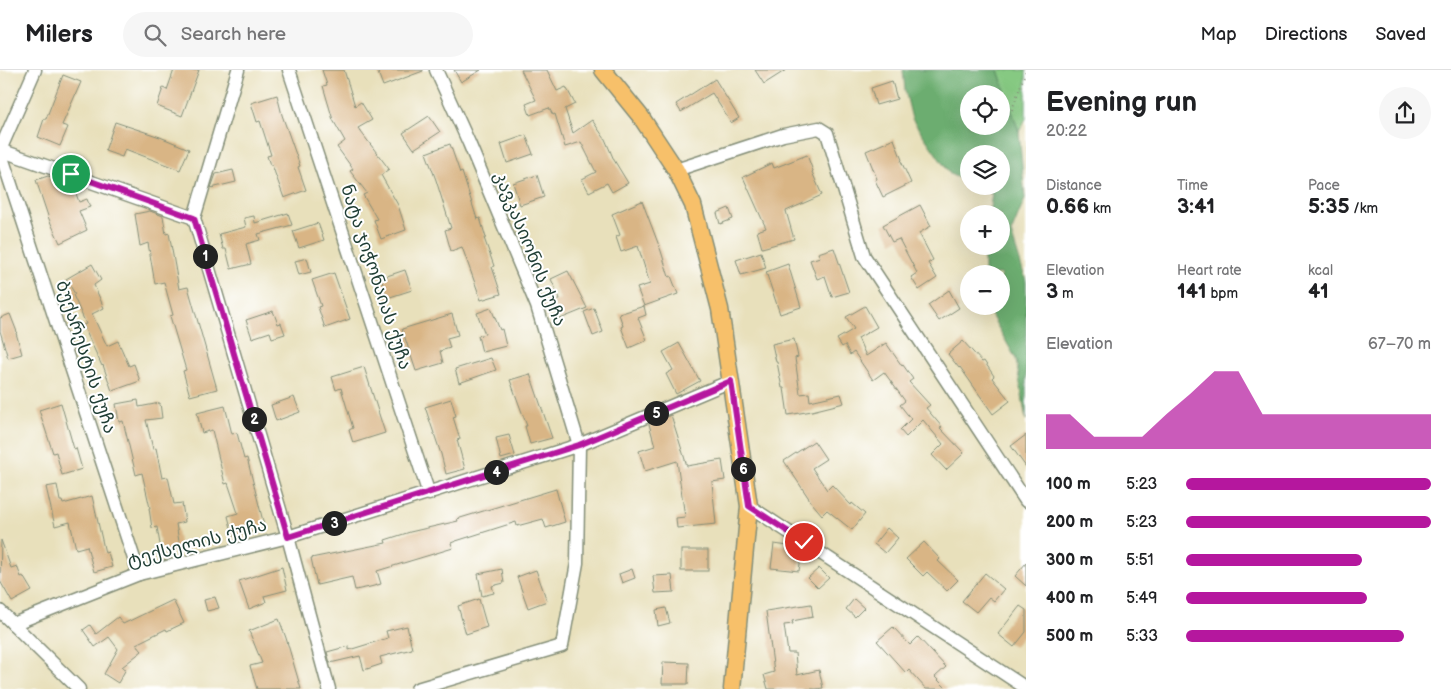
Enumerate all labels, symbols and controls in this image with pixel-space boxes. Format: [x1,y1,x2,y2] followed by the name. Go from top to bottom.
[123,12,473,57] search box
[25,20,93,49] text: Milers
[141,21,169,49] icon: search
[181,23,286,46] text: Search here
[1201,24,1237,45] text: Map
[1265,24,1347,45] text: Directions
[1375,24,1426,45] text: Saved
[960,85,1010,315] map controls
[960,85,1010,135] button: locate
[1046,86,1197,119] text: Evening run
[1379,87,1431,139] button: share
[1046,122,1087,141] text: 20:22
[960,145,1010,195] button: layers
[50,153,92,195] pin
[57,160,85,188] icon: arrive
[489,169,571,329] street label: კავკასიონის ქუჩა
[1046,177,1102,194] text: Distance
[1177,177,1208,194] text: Time
[1308,177,1340,194] text: Pace
[336,182,416,372] street label: ნატა ჯიჭონაიას ქუჩა
[1046,194,1089,219] text: 0.66
[1177,194,1215,219] text: 3:41
[1308,194,1350,219] text: 5:35
[1089,200,1111,217] text: km
[1350,200,1378,217] text: /km
[960,205,1010,255] button: +
[192,244,218,268] pin: 1
[203,248,208,265] text: 1
[1046,262,1104,279] text: Elevation
[1177,262,1242,279] text: Heart rate
[1308,262,1333,279] text: kcal
[960,265,1010,315] button: −
[51,278,121,436] street label: ბუქარესტის ქუჩა
[1046,279,1058,304] text: 3
[1177,279,1207,304] text: 141
[1308,279,1329,304] text: 41
[1058,285,1074,302] text: m
[1207,285,1238,302] text: bpm
[1046,335,1113,354] text: Elevation
[1368,335,1431,354] text: 67–70 m
[644,400,668,426] pin: 5
[652,405,661,422] text: 5
[242,406,266,432] pin: 2
[250,411,259,428] text: 2
[730,456,756,482] pin: 6
[484,460,508,484] pin: 4
[739,461,748,478] text: 6
[492,464,501,481] text: 4
[1046,475,1091,494] text: 100 m
[1126,475,1157,494] text: 5:23
[322,510,346,536] pin: 3
[1046,513,1093,532] text: 200 m
[1126,513,1157,532] text: 5:23
[125,514,269,572] street label: ტექსელის ქუჩა
[330,515,339,532] text: 3
[783,521,825,563] pin
[790,528,818,556] icon: check
[1046,551,1093,570] text: 300 m
[1126,551,1154,570] text: 5:51
[1046,589,1093,608] text: 400 m
[1126,589,1157,608] text: 5:49
[1046,627,1093,646] text: 500 m
[1126,627,1158,646] text: 5:33

